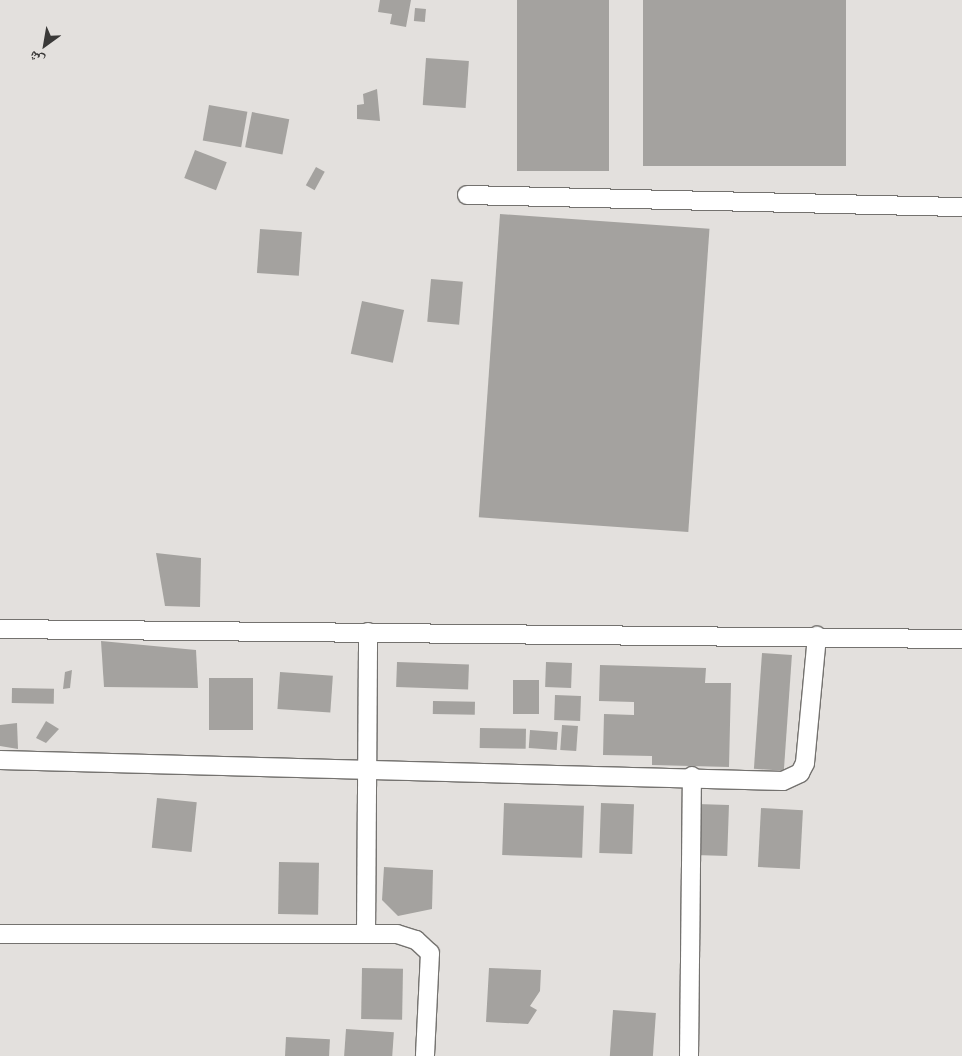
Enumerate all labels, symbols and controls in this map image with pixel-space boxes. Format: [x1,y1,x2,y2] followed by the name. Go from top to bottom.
[20,20,70,70] north arrow
[25,46,48,70] text: ش

